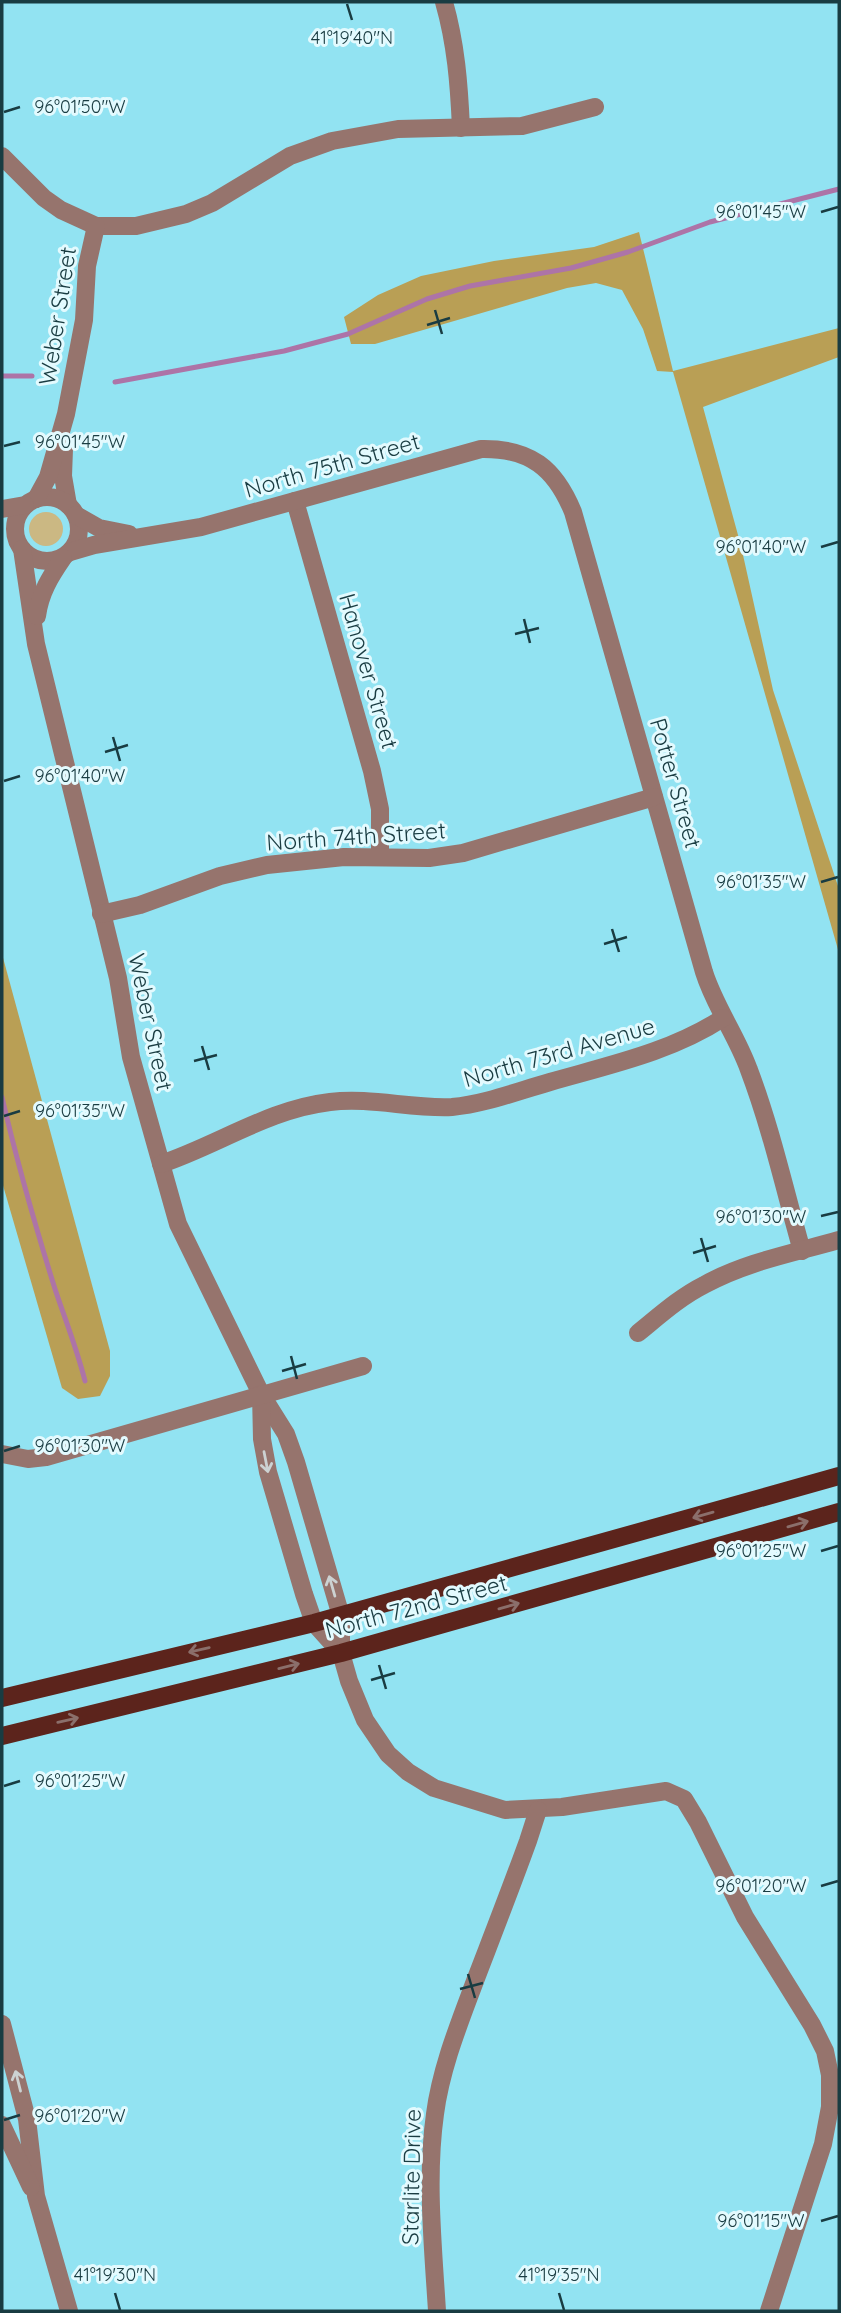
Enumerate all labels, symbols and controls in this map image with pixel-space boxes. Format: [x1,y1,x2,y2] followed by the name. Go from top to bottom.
[311,26,393,49] text: 41°19'40"N
[34,95,126,118] text: 96°01'50"W
[716,200,806,223] text: 96°01'45"W
[32,244,82,387] street label: Weber Street
[241,426,423,504] street label: North 75th Street
[35,430,125,453] text: 96°01'45"W
[715,535,807,558] text: 96°01'40"W
[333,590,405,752] street label: Hanover Street
[644,715,708,852] street label: Potter Street
[34,764,126,787] text: 96°01'40"W
[265,815,447,857] street label: North 74th Street
[716,870,806,893] text: 96°01'35"W
[122,951,180,1094] street label: Weber Street
[460,1011,658,1093] street label: North 73rd Avenue
[35,1099,125,1122] text: 96°01'35"W
[716,1205,806,1228] text: 96°01'30"W
[35,1434,125,1457] text: 96°01'30"W
[260,1450,274,1473] one-way arrow
[692,1509,715,1522] one-way arrow
[786,1517,809,1530] one-way arrow
[716,1539,806,1562] text: 96°01'25"W
[322,1568,511,1644] street label: North 72nd Street
[325,1575,338,1597] one-way arrow
[497,1599,519,1612] one-way arrow
[188,1644,211,1658] one-way arrow
[277,1659,300,1672] one-way arrow
[56,1713,79,1726] one-way arrow
[35,1769,125,1792] text: 96°01'25"W
[715,1874,807,1897] text: 96°01'20"W
[11,2070,24,2093] one-way arrow
[34,2104,126,2127] text: 96°01'20"W
[395,2109,427,2245] street label: Starlite Drive
[717,2209,805,2232] text: 96°01'15"W
[74,2263,156,2286] text: 41°19'30"N
[518,2263,600,2286] text: 41°19'35"N

